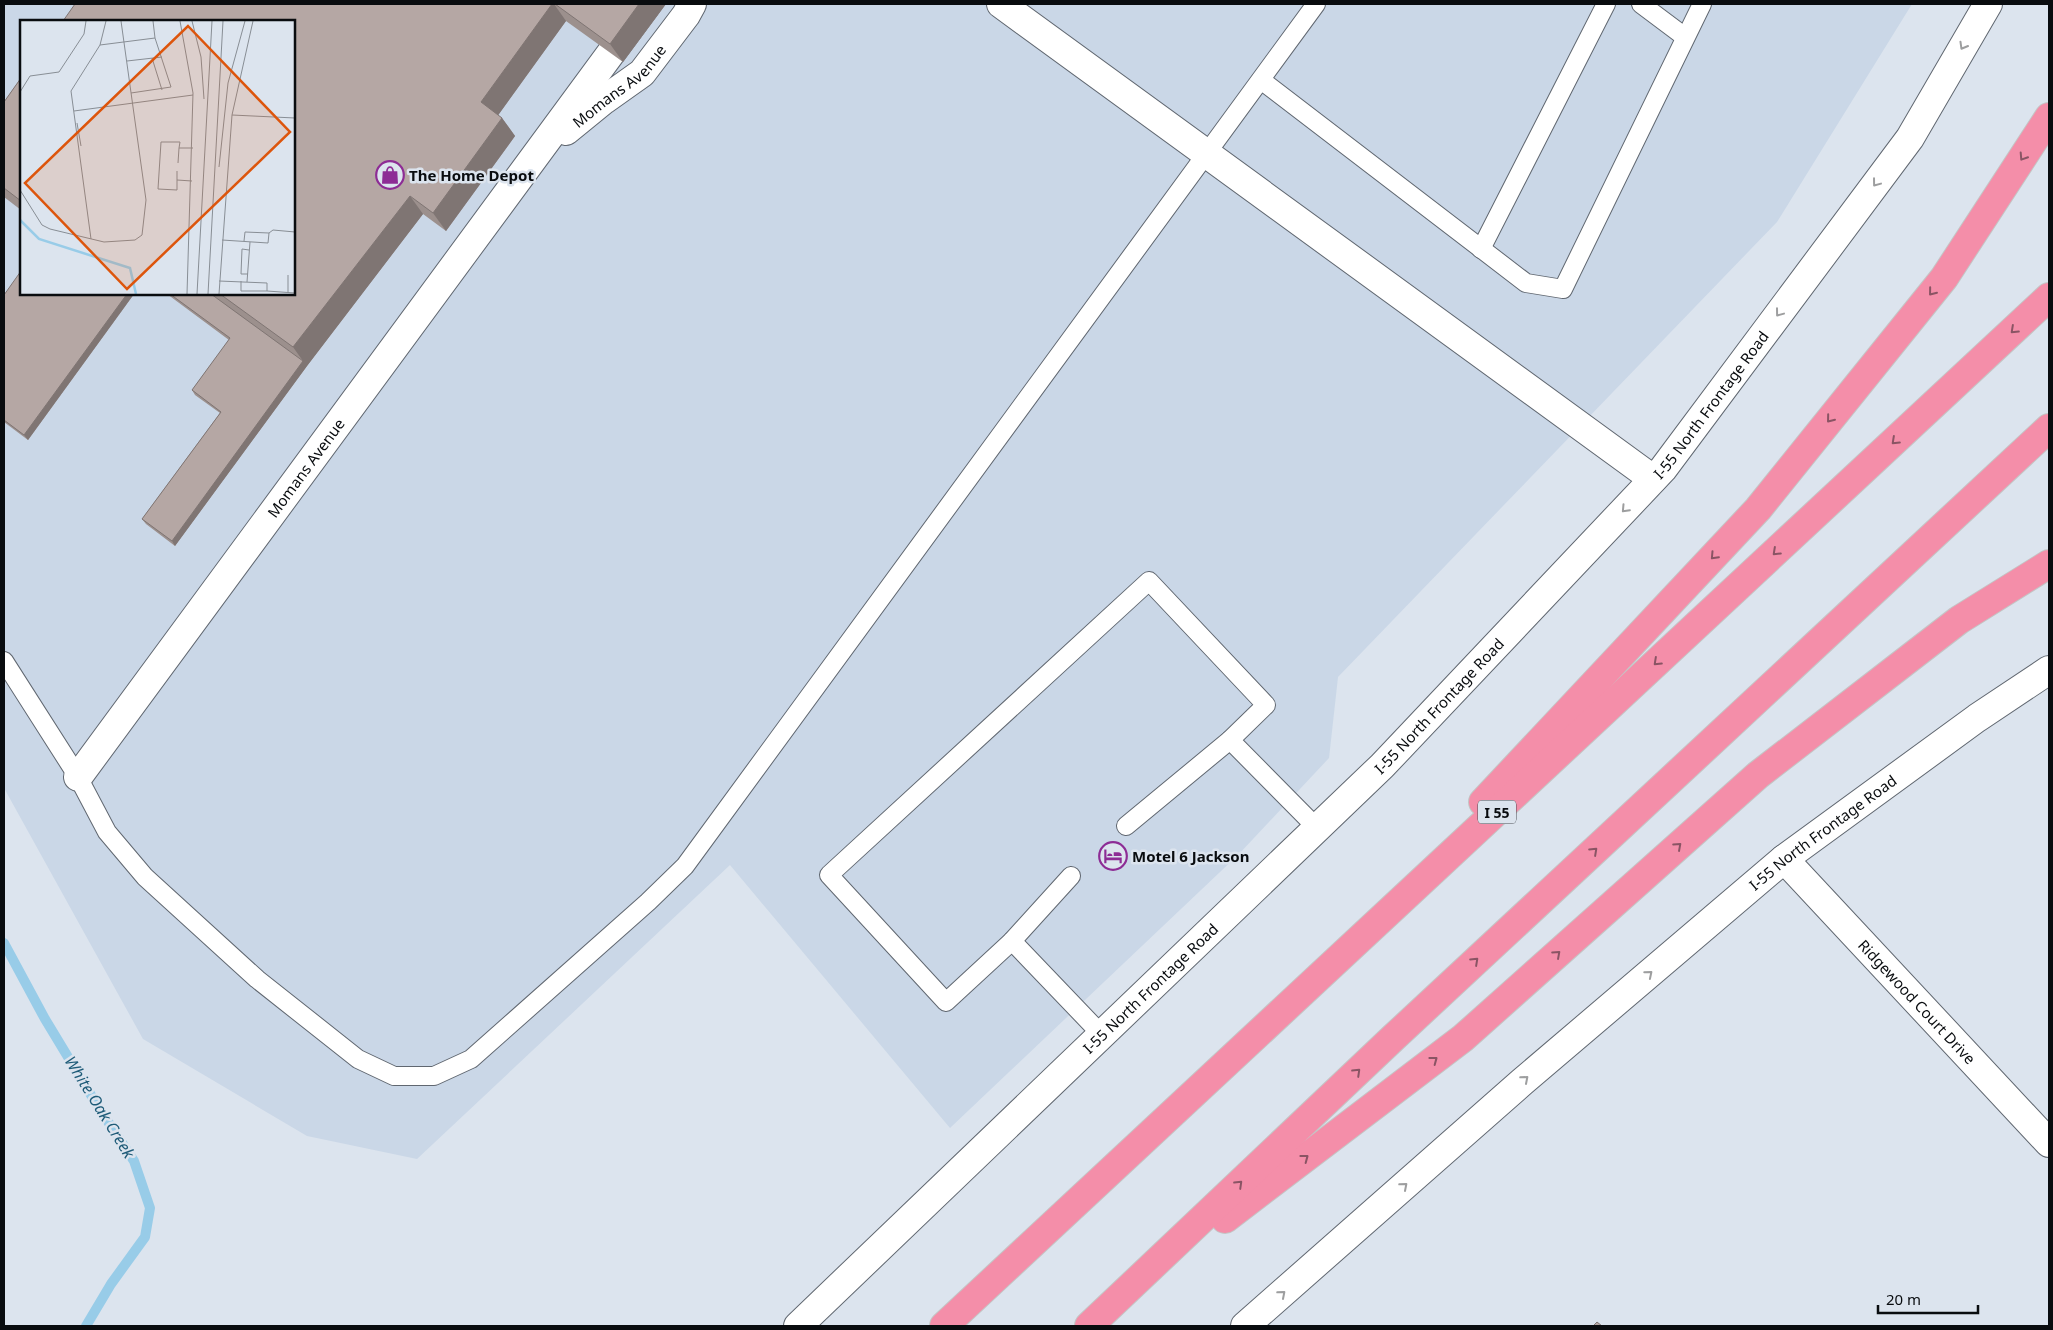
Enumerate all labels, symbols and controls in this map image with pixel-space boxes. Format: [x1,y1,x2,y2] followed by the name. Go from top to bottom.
[20,20,295,295] inset map
[568,40,670,132] street label: Momans Avenue
[1959,40,1969,49] one-way arrow
[2019,152,2029,161] one-way arrow
[375,160,405,190] shop icon: The Home Depot
[409,165,534,185] place label: The Home Depot
[1873,177,1882,187] one-way arrow
[1929,287,1938,296] one-way arrow
[1776,307,1785,317] one-way arrow
[2010,324,2019,333] one-way arrow
[1649,327,1773,483] street label: I-55 North Frontage Road
[1828,413,1836,422] one-way arrow
[263,414,349,521] street label: Momans Avenue
[1891,435,1900,444] one-way arrow
[1622,504,1631,513] one-way arrow
[1773,546,1782,555] one-way arrow
[1711,550,1720,559] one-way arrow
[1370,634,1508,778] street label: I-55 North Frontage Road
[1654,656,1663,665] one-way arrow
[1745,770,1900,895] street label: I-55 North Frontage Road
[1478,800,1516,824] road number: I 55
[1098,841,1128,871] hotel icon: Motel 6 Jackson
[1673,843,1682,852] one-way arrow
[1132,846,1249,866] place label: Motel 6 Jackson
[1589,848,1598,857] one-way arrow
[1078,919,1222,1058] street label: I-55 North Frontage Road
[1854,935,1980,1068] street label: Ridgewood Court Drive
[1551,951,1560,960] one-way arrow
[1470,958,1479,967] one-way arrow
[1644,970,1653,979] one-way arrow
[60,1052,141,1163] water label: White Oak Creek
[1428,1057,1437,1065] one-way arrow
[1351,1069,1360,1078] one-way arrow
[1520,1075,1529,1084] one-way arrow
[1299,1155,1308,1164] one-way arrow
[1233,1181,1242,1190] one-way arrow
[1398,1183,1407,1192] one-way arrow
[1878,1282,1978,1314] scale bar
[1886,1289,1921,1309] text: 20 m
[1276,1291,1285,1300] one-way arrow

